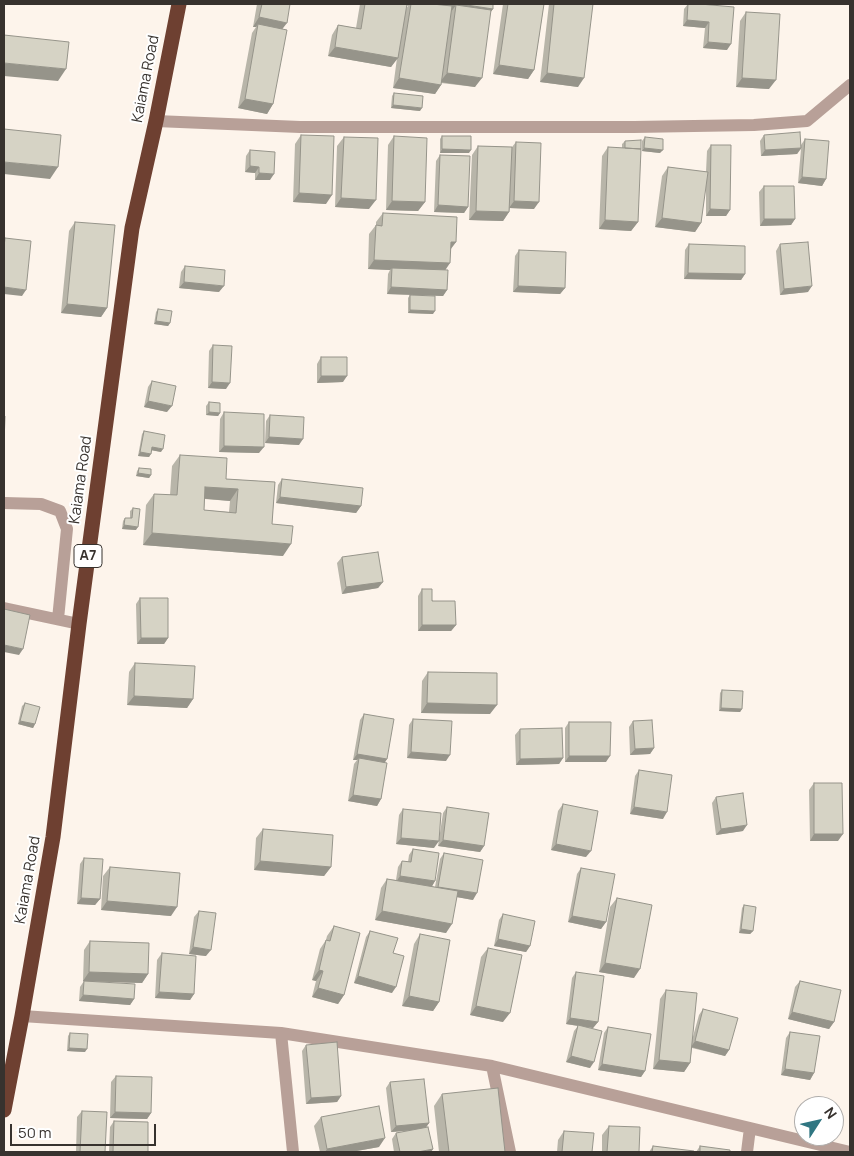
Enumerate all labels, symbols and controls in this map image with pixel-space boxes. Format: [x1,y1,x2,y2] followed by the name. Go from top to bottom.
[129,34,163,124] street label: Kaiama Road
[66,435,96,525] street label: Kaiama Road
[74,544,102,568] road number: A7
[11,835,45,925] street label: Kaiama Road
[794,1096,844,1146] north arrow
[820,1103,842,1122] text: N
[12,1114,159,1146] scale bar
[18,1122,52,1143] text: 50 m

